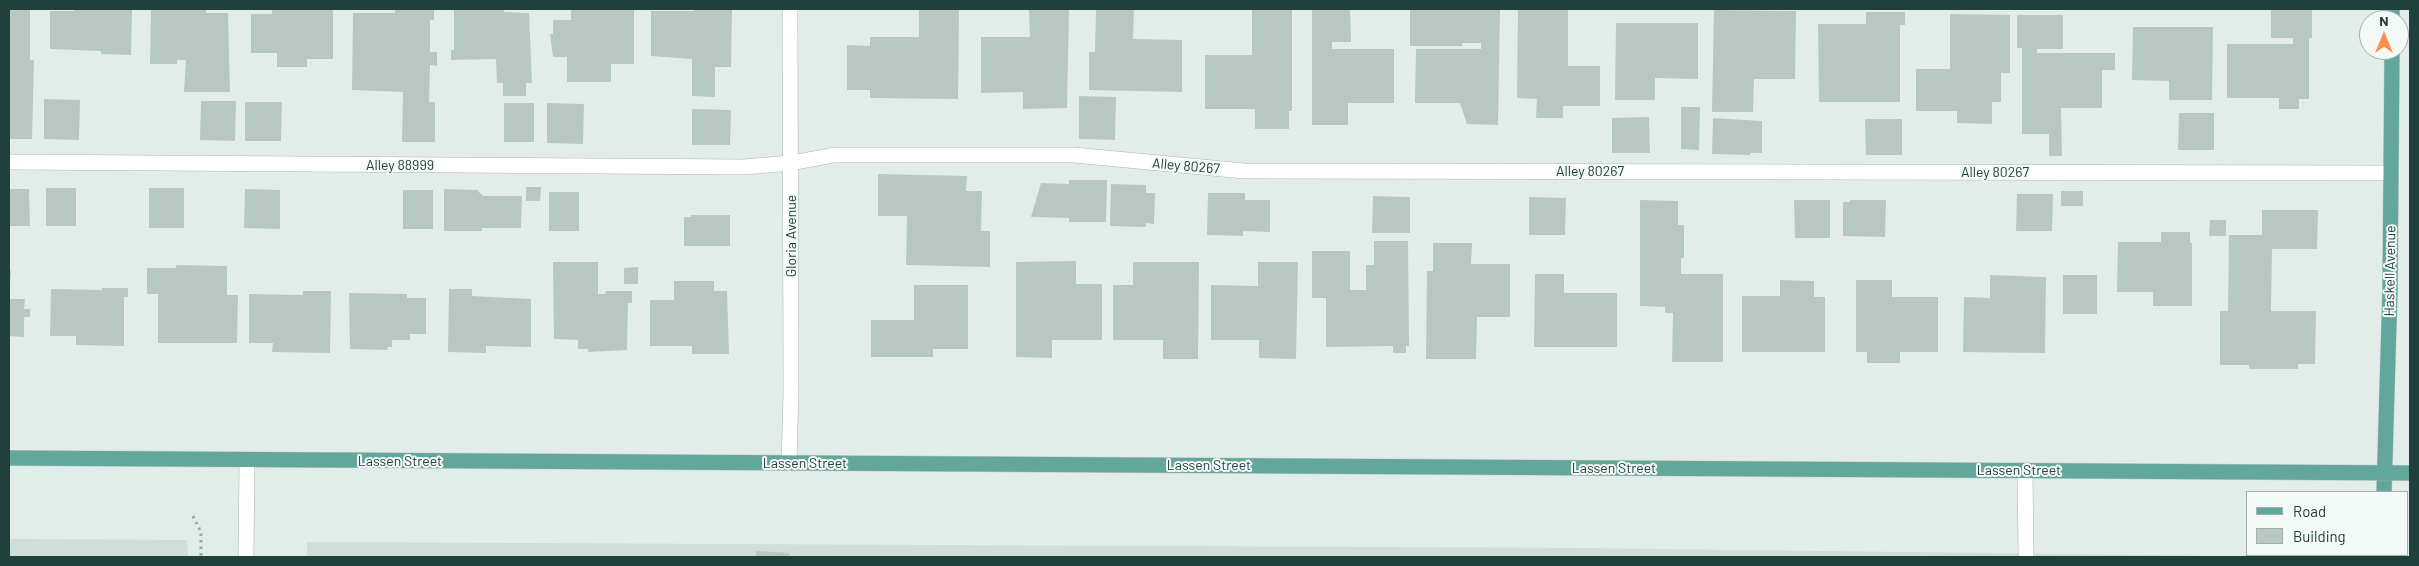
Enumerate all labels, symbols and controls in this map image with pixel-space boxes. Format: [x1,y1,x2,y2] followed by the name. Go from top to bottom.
[2359,10,2409,60] north arrow
[2379,12,2389,29] text: N
[1151,155,1221,177] street label: Alley 80267
[366,157,434,173] street label: Alley 88999
[1556,163,1624,179] street label: Alley 80267
[1961,164,2029,180] street label: Alley 80267
[783,195,799,277] street label: Gloria Avenue
[2381,225,2399,317] street label: Haskell Avenue
[358,453,442,469] street label: Lassen Street
[763,455,847,471] street label: Lassen Street
[1167,457,1251,473] street label: Lassen Street
[1572,460,1656,476] street label: Lassen Street
[1977,462,2061,478] street label: Lassen Street
[2246,491,2409,556] legend
[2293,502,2326,520] text: Road
[2293,527,2346,545] text: Building

